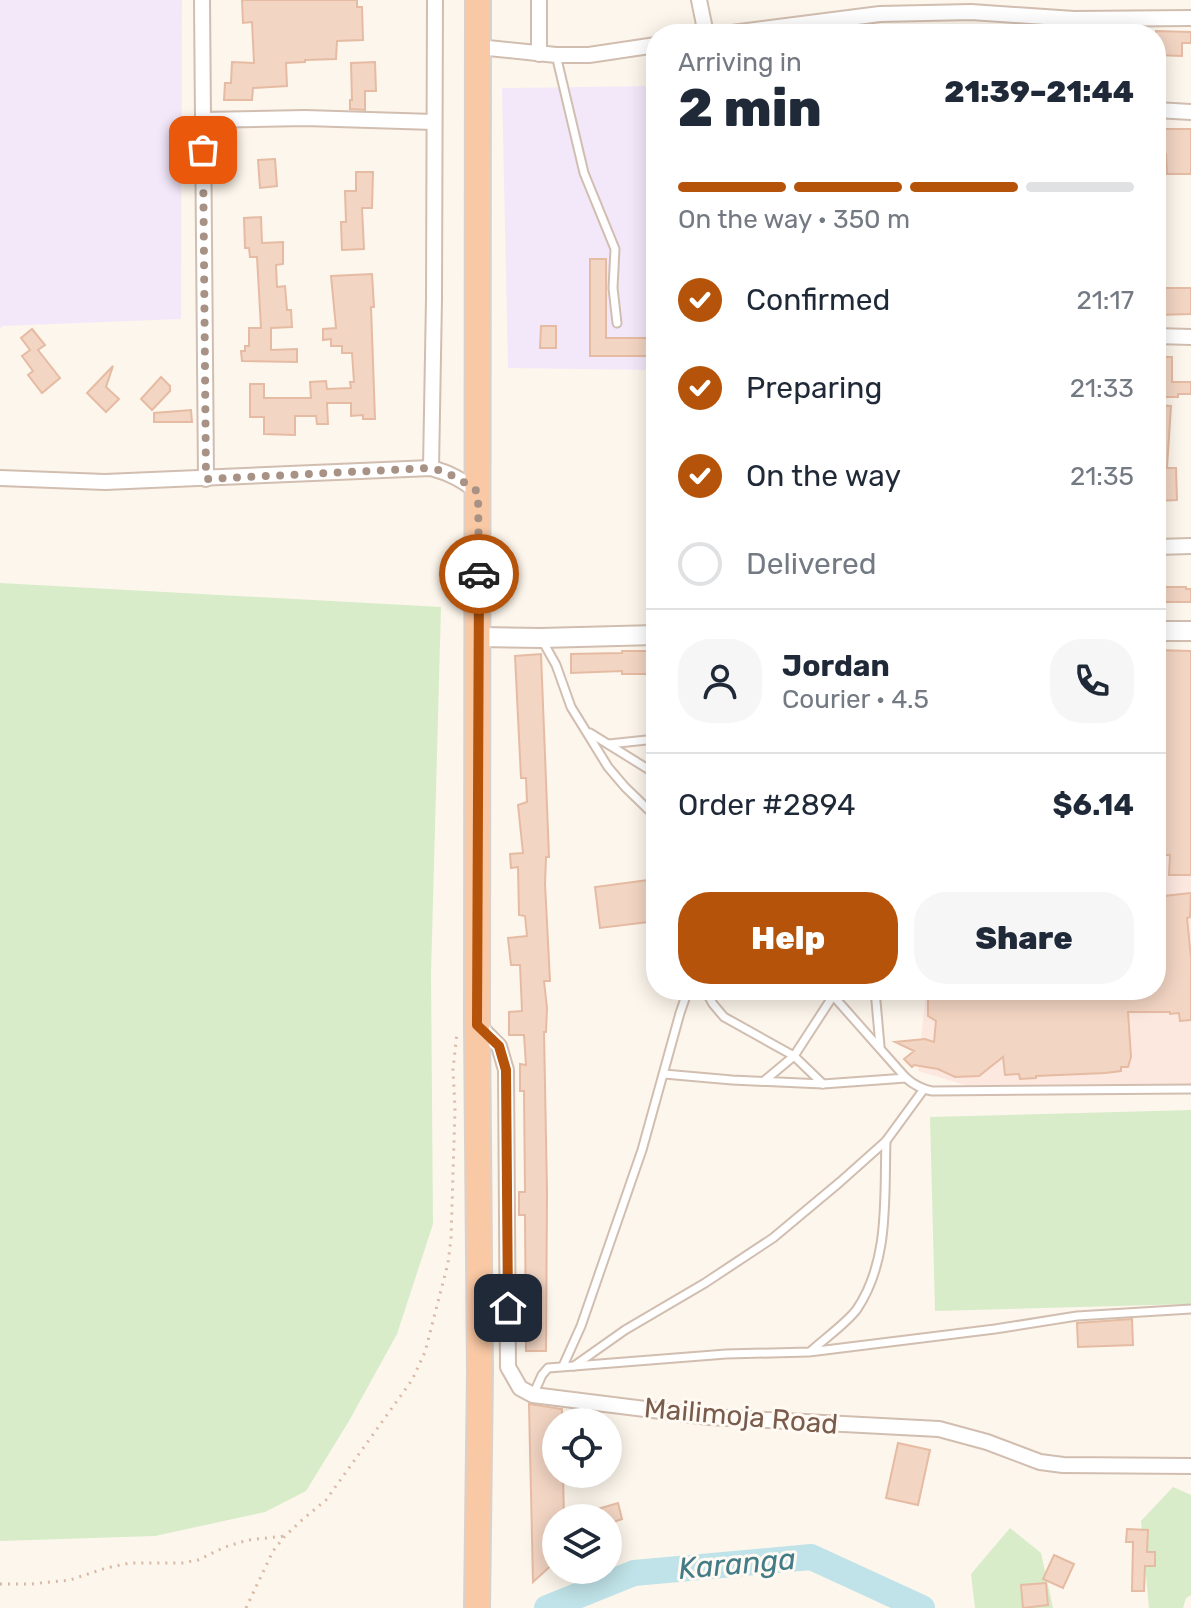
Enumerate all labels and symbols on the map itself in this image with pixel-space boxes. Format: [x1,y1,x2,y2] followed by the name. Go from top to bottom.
[169,116,237,184] pin
[439,534,519,614] courier
[474,1274,542,1342] pin
[643,1391,839,1441] street label: Mailimoja Road
[677,1541,797,1587] water label: Karanga

